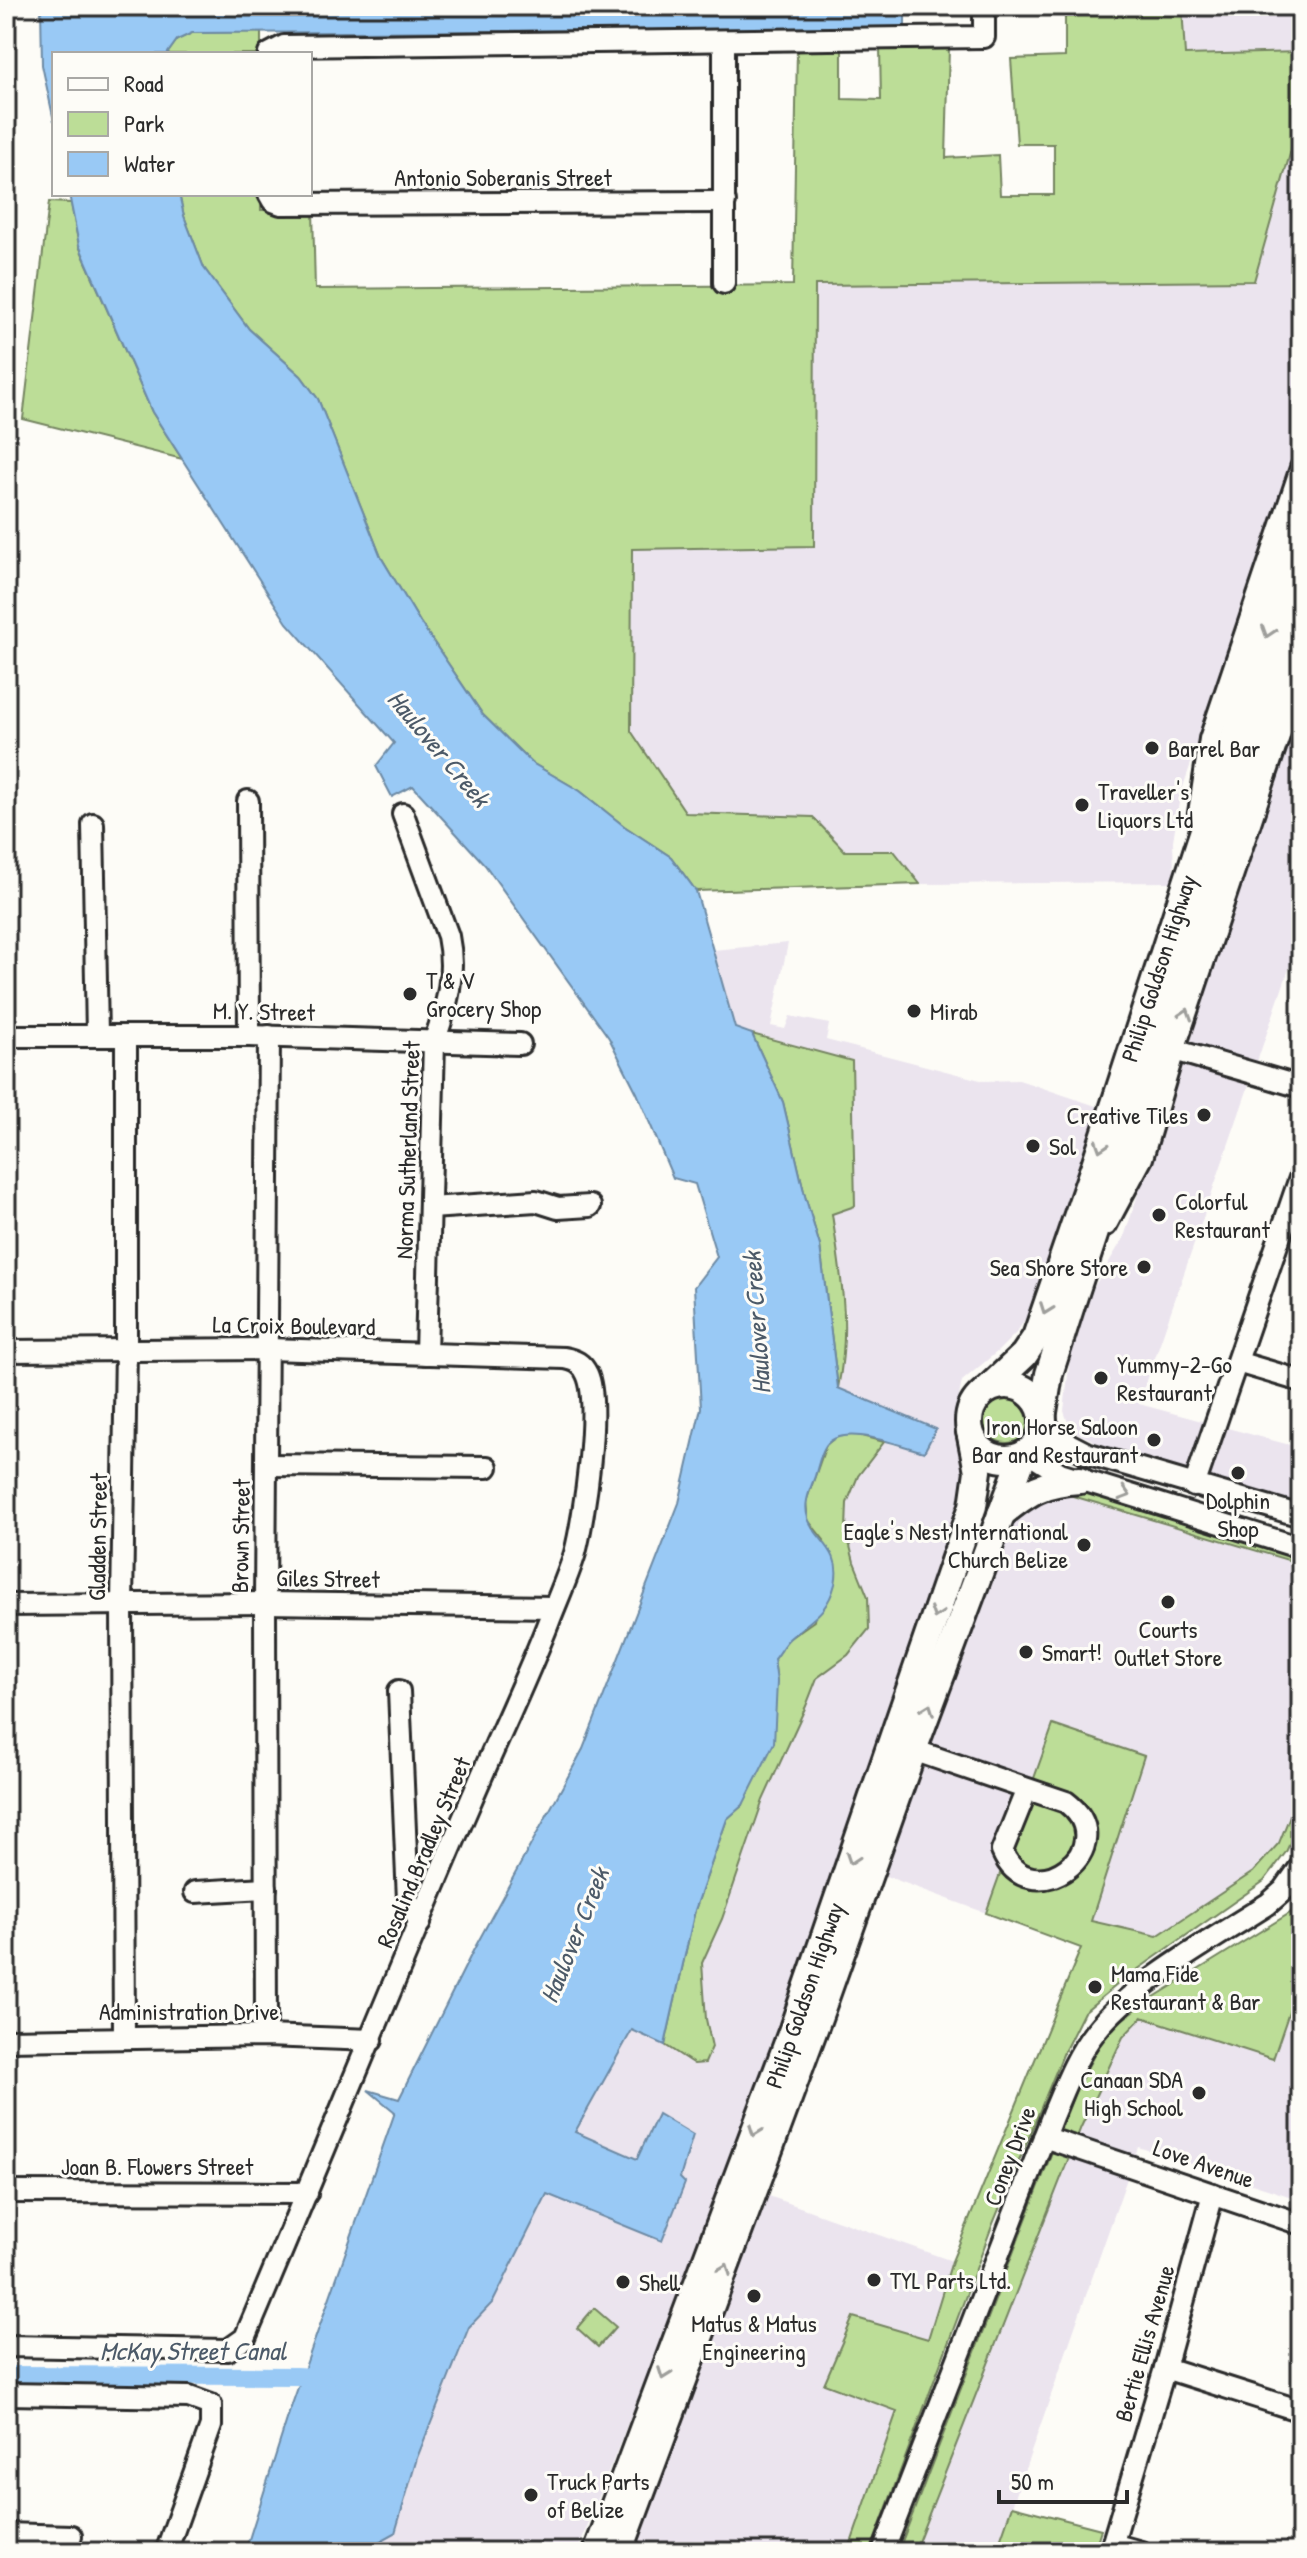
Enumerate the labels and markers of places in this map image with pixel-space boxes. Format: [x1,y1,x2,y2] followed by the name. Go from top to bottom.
[1168,732,1260,764] place label: Barrel Bar
[1143,739,1161,757] marker: Barrel Bar
[1098,775,1193,835] place label: Traveller's Liquors Ltd
[1073,796,1091,814] marker: Traveller's Liquors Ltd
[426,964,541,1024] place label: T & V Grocery Shop
[401,985,419,1003] marker: T & V Grocery Shop
[930,995,978,1027] place label: Mirab
[905,1002,923,1020] marker: Mirab
[1067,1099,1188,1131] place label: Creative Tiles
[1195,1106,1213,1124] marker: Creative Tiles
[1049,1130,1077,1162] place label: Sol
[1024,1137,1042,1155] marker: Sol
[1175,1185,1270,1245] place label: Colorful Restaurant
[1150,1206,1168,1224] marker: Colorful Restaurant
[990,1251,1128,1283] place label: Sea Shore Store
[1135,1258,1153,1276] marker: Sea Shore Store
[1117,1348,1232,1408] place label: Yummy-2-Go Restaurant
[1092,1369,1110,1387] marker: Yummy-2-Go Restaurant
[972,1410,1139,1470] place label: Iron Horse Saloon Bar and Restaurant
[1145,1431,1163,1449] marker: Iron Horse Saloon Bar and Restaurant
[1229,1464,1247,1482] marker: Dolphin Shop
[1206,1484,1270,1544] place label: Dolphin Shop
[844,1515,1069,1575] place label: Eagle's Nest International Church Belize
[1075,1536,1093,1554] marker: Eagle's Nest International Church Belize
[1159,1593,1177,1611] marker: Courts Outlet Store
[1114,1613,1223,1673] place label: Courts Outlet Store
[1042,1636,1102,1668] place label: Smart!
[1017,1643,1035,1661] marker: Smart!
[1111,1957,1260,2017] place label: Mama Fide Restaurant & Bar
[1086,1978,1104,1996] marker: Mama Fide Restaurant & Bar
[1080,2063,1184,2123] place label: Canaan SDA High School
[1190,2084,1208,2102] marker: Canaan SDA High School
[890,2264,1011,2296] place label: TYL Parts Ltd.
[639,2266,681,2298] place label: Shell
[865,2271,883,2289] marker: TYL Parts Ltd.
[614,2273,632,2291] marker: Shell
[745,2287,763,2305] marker: Matus & Matus Engineering
[691,2307,817,2367] place label: Matus & Matus Engineering
[547,2465,650,2525] place label: Truck Parts of Belize
[522,2486,540,2504] marker: Truck Parts of Belize

